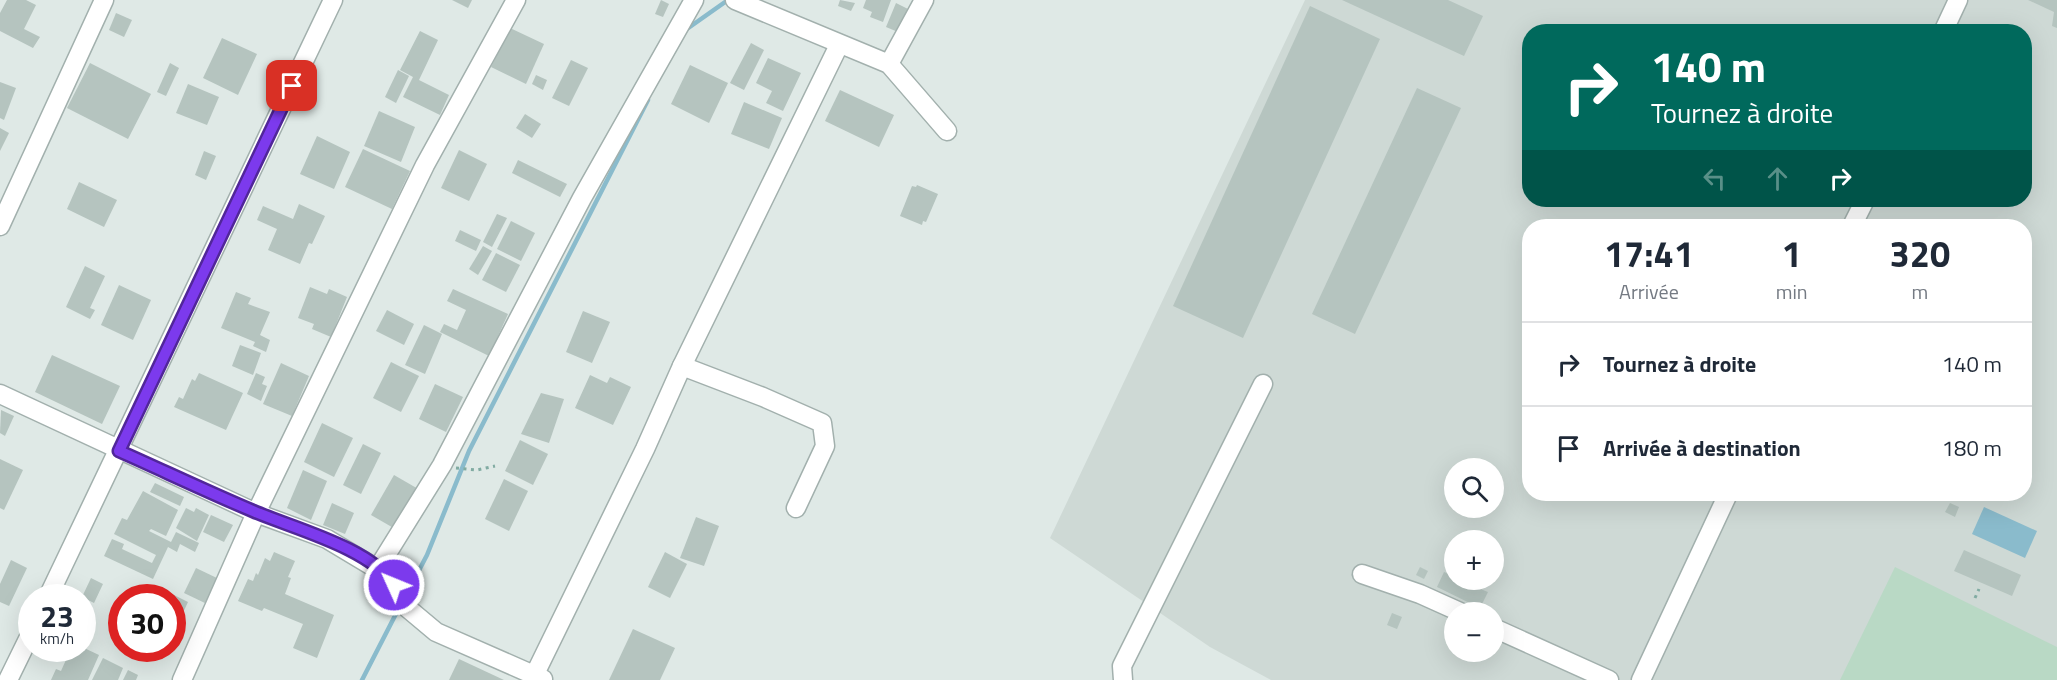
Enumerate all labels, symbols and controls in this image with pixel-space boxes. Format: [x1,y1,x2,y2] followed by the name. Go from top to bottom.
[1651,34,1766,98] text: 140 m
[1552,48,1630,126] icon: right
[266,60,317,111] pin
[275,69,308,102] icon: arrive
[1651,92,1833,133] text: Tournez à droite
[1698,162,1731,195] icon: left
[1761,162,1794,195] icon: ahead
[1824,162,1857,195] icon: right
[1604,226,1694,281] text: 17:41
[1782,226,1802,281] text: 1
[1890,226,1950,281] text: 320
[1619,276,1679,307] text: Arrivée
[1776,276,1808,307] text: min
[1911,276,1928,307] text: m
[1603,347,1756,381] text: Tournez à droite
[1942,347,2002,381] text: 140 m
[1552,348,1585,381] icon: right
[1603,431,1801,465] text: Arrivée à destination
[1942,431,2002,465] text: 180 m
[1552,432,1585,465] icon: arrive
[1444,458,1504,662] map controls
[1444,458,1504,518] button: search
[1444,530,1504,590] button: +
[362,553,426,617] position arrow
[108,584,186,662] speed limit sign: 30
[40,593,74,639] text: 23
[1444,602,1504,662] button: −
[40,627,74,650] text: km/h

